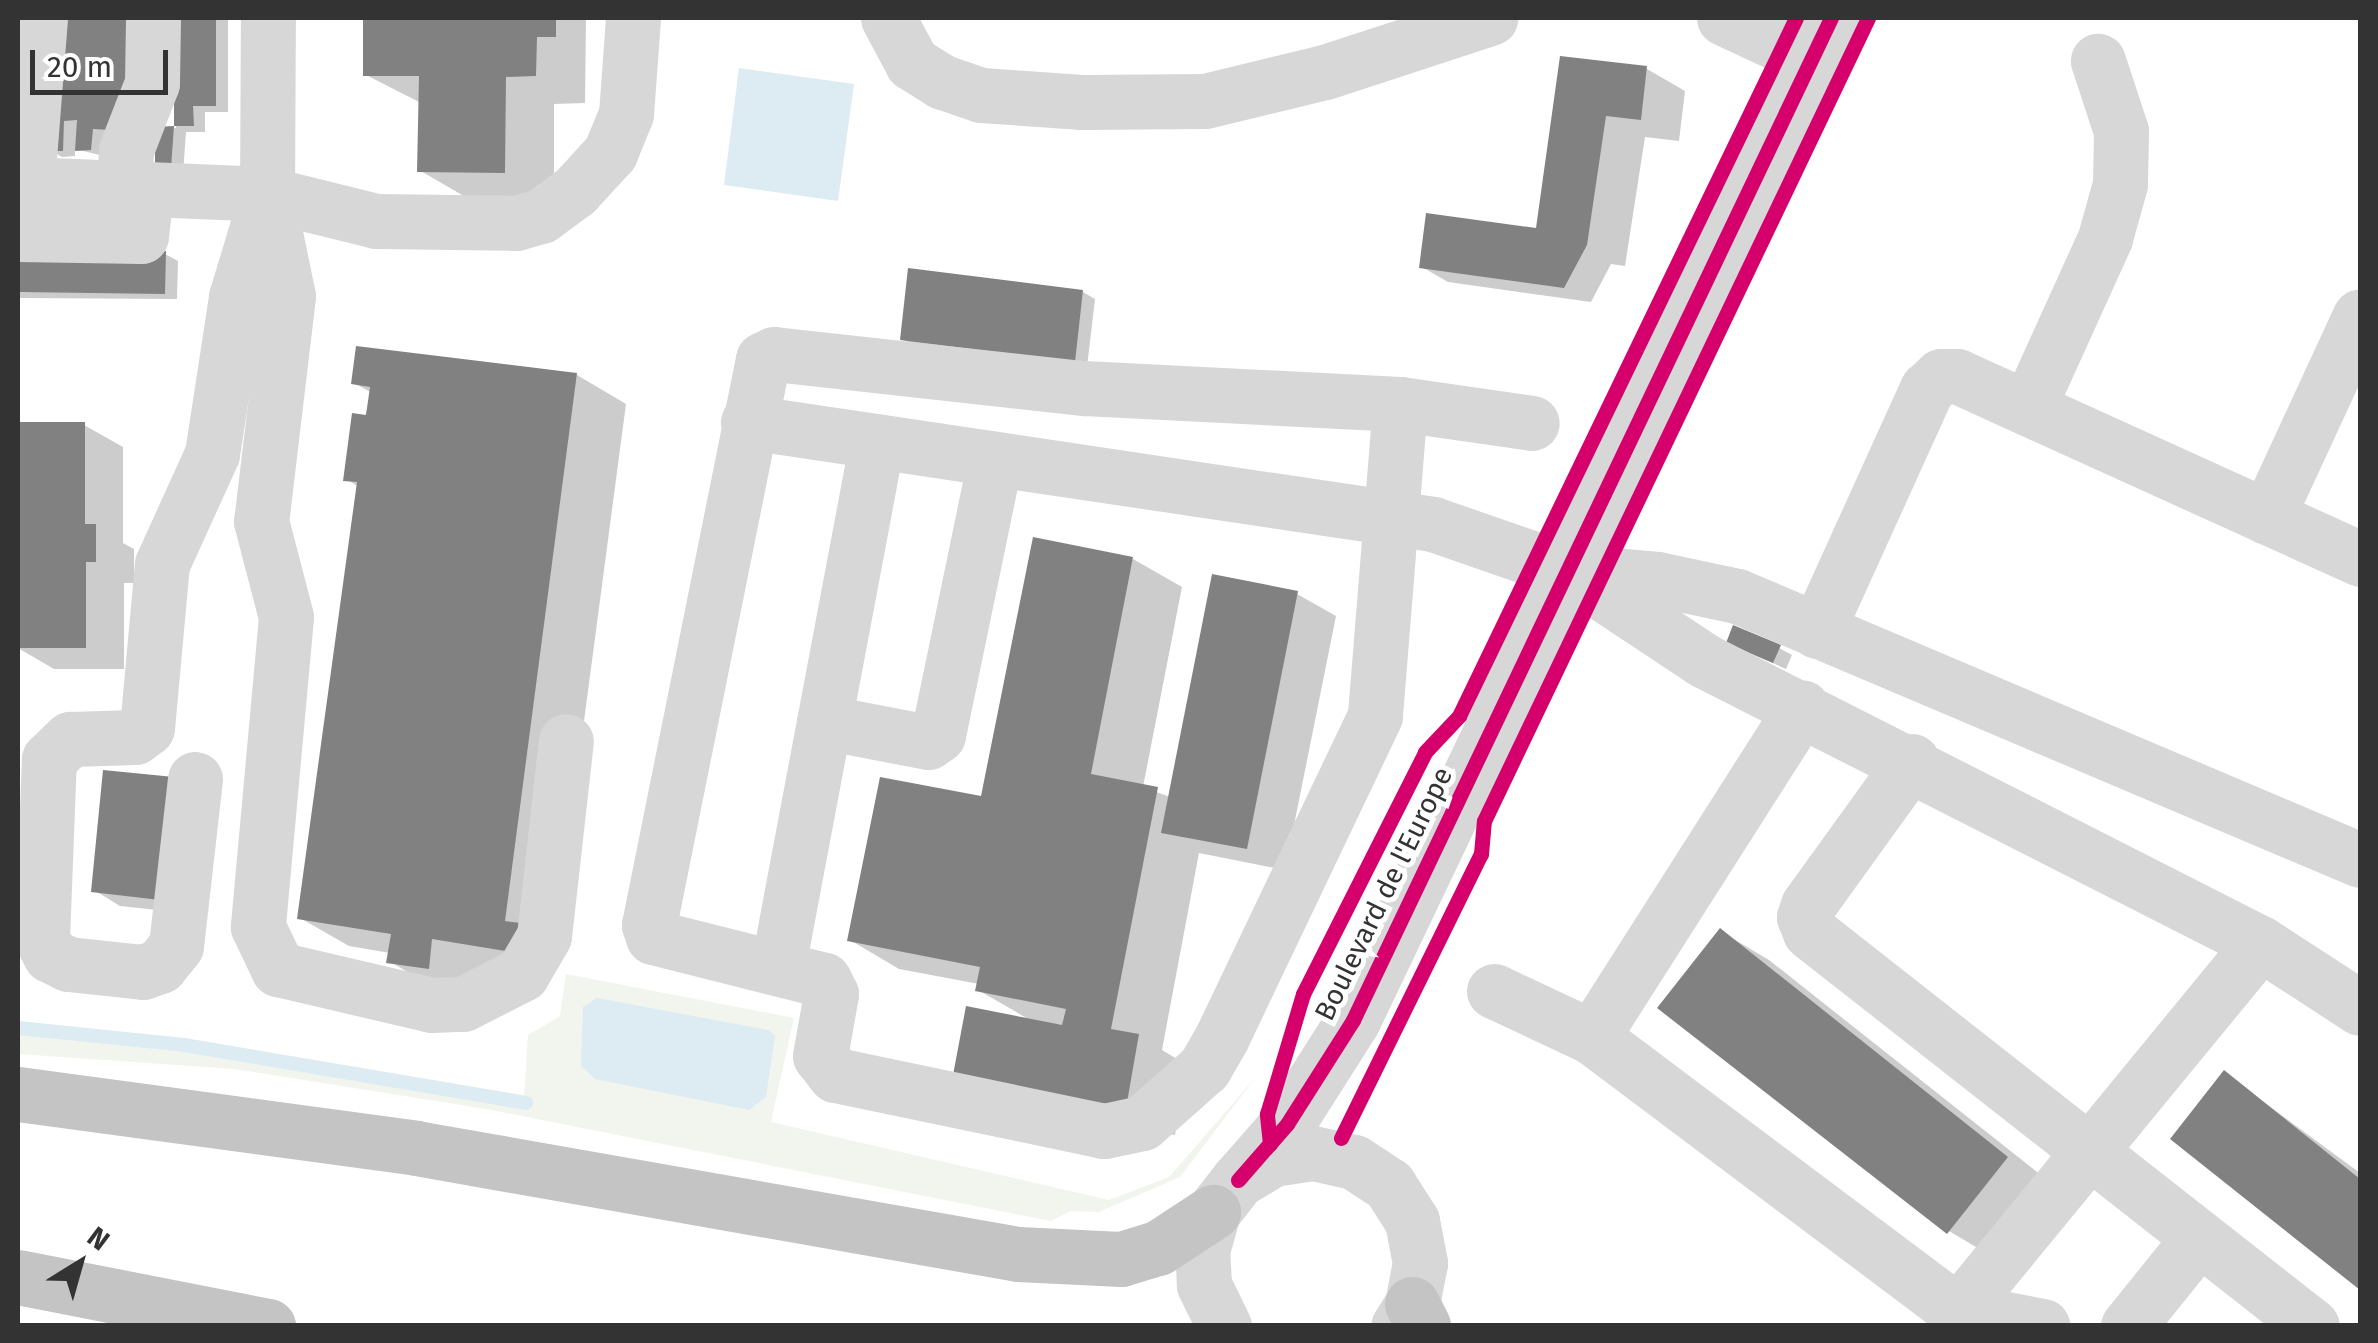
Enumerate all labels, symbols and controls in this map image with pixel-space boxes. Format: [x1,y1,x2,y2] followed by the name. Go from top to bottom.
[35,30,172,92] scale bar
[47,49,112,85] text: 20 m
[1308,762,1460,1026] street label: Boulevard de l'Europe
[30,1213,130,1313] north arrow
[81,1220,116,1257] text: N

